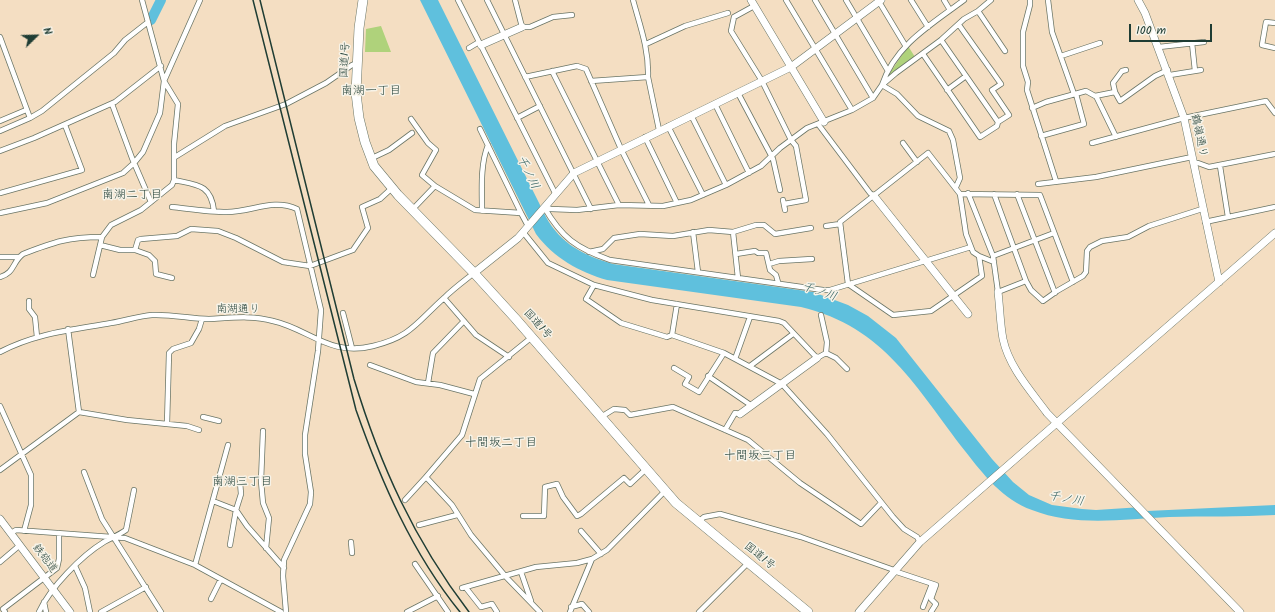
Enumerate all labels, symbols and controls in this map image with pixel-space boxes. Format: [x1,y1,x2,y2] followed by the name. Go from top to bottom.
[16,16,56,56] north arrow
[1131,16,1214,42] scale bar
[1136,21,1166,40] text: 100 m
[37,25,57,38] text: N
[338,41,354,79] street label: 国道1号
[341,85,401,99] district label: 南湖一丁目
[1187,113,1209,159] street label: 鶴嶺通り
[513,154,541,192] water label: 千ノ川
[102,189,162,203] district label: 南湖二丁目
[800,280,838,306] water label: 千ノ川
[216,303,260,317] street label: 南湖通り
[520,307,554,343] street label: 国道1号
[465,437,537,451] district label: 十間坂二丁目
[724,450,796,464] district label: 十間坂三丁目
[212,476,272,490] district label: 南湖三丁目
[1047,490,1085,510] water label: 千ノ川
[741,540,777,574] street label: 国道1号
[29,542,59,576] street label: 鉄砲道

